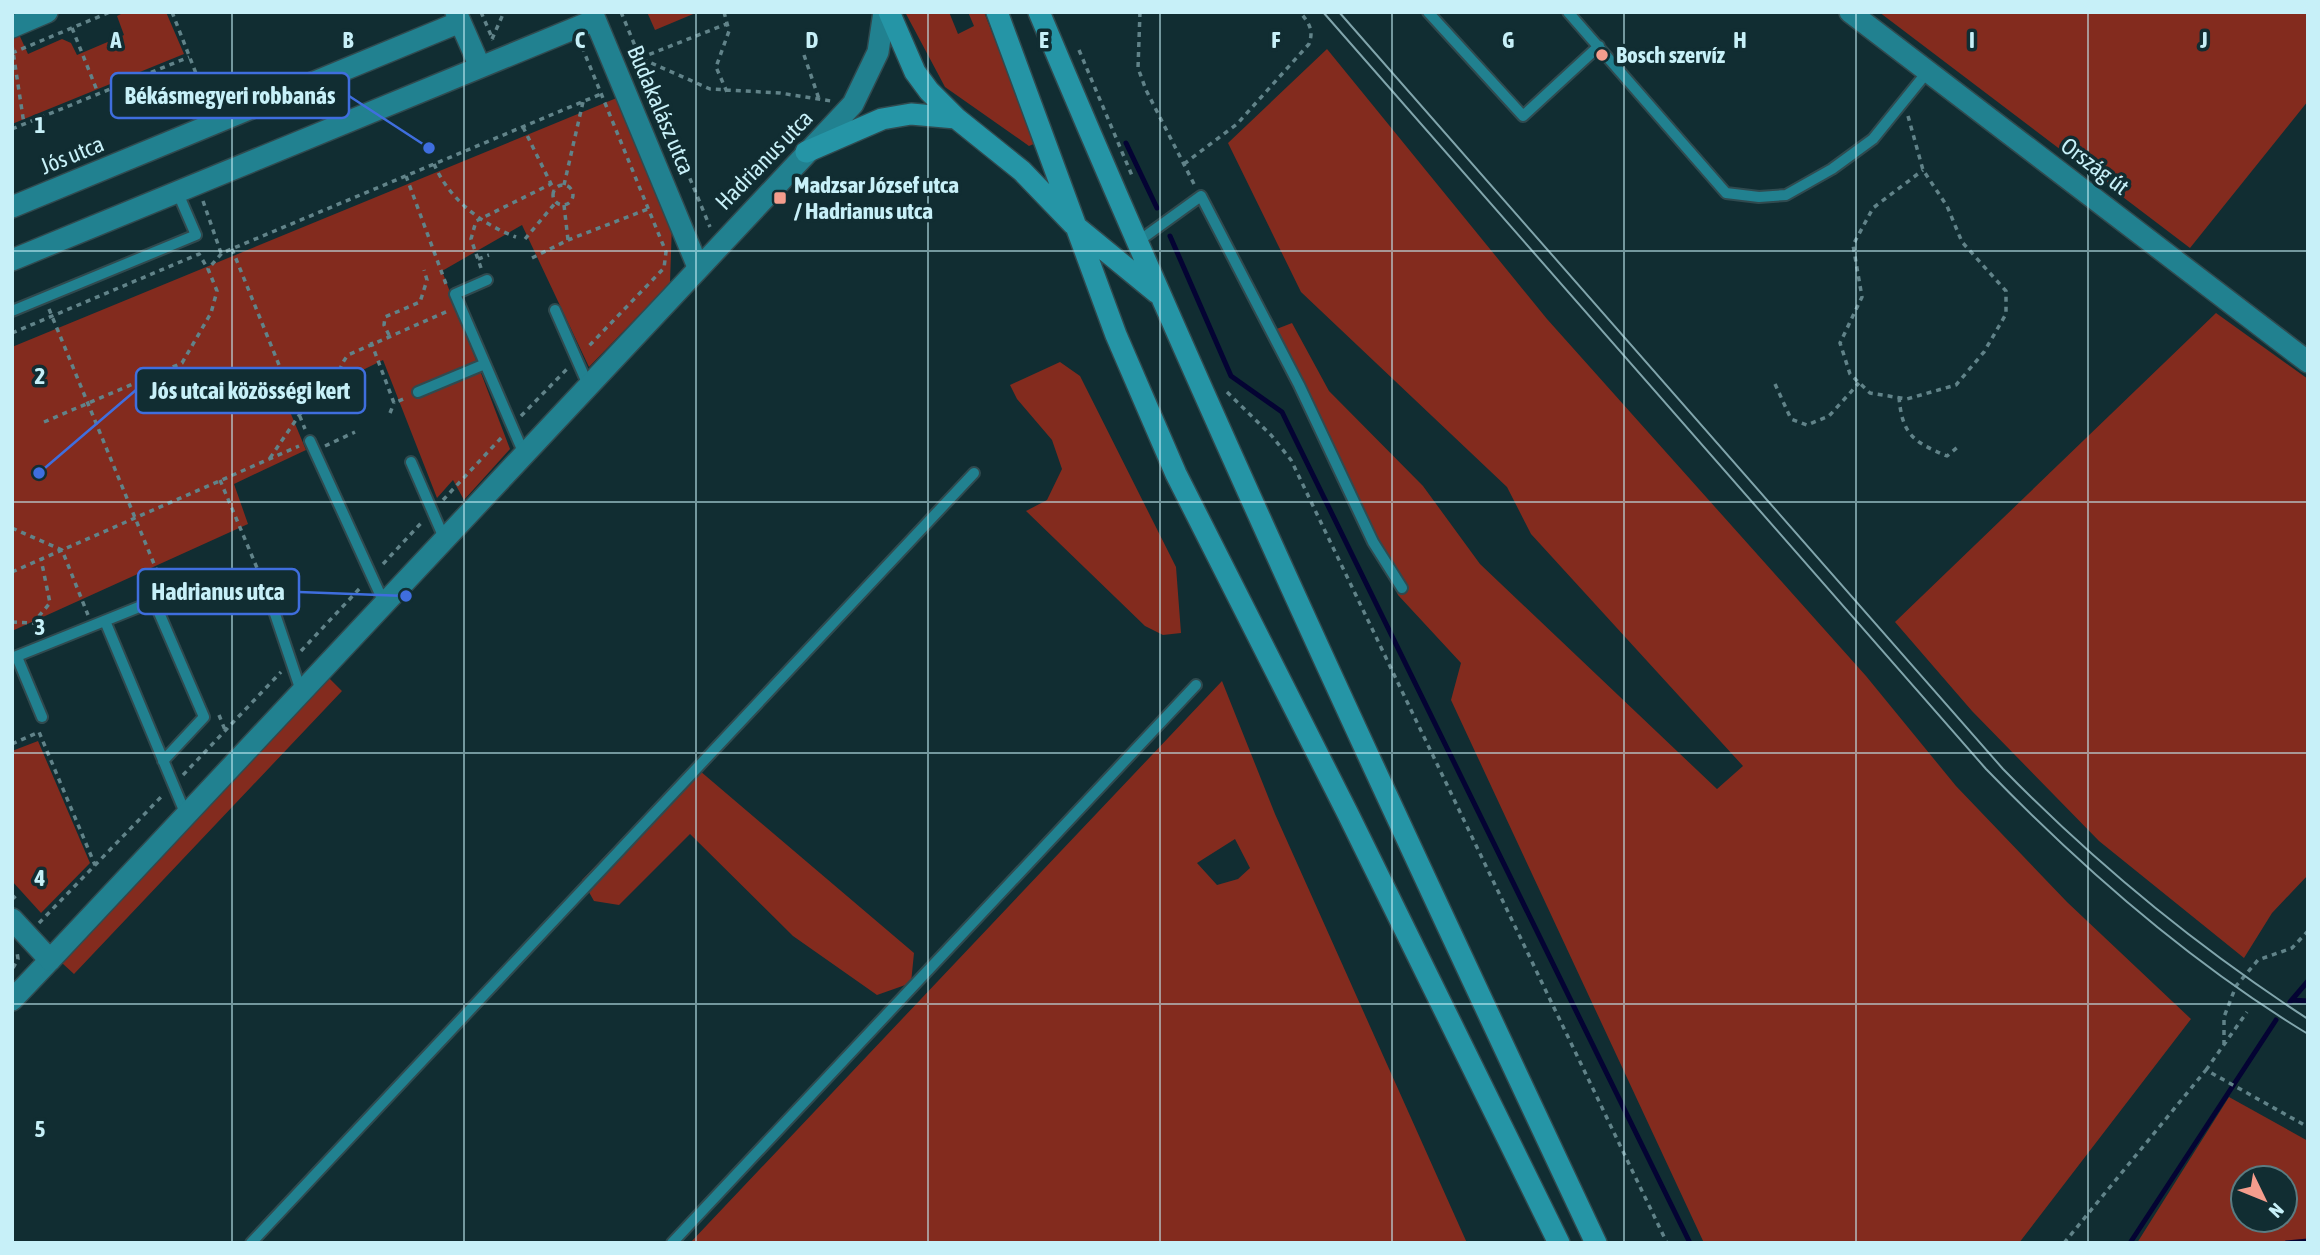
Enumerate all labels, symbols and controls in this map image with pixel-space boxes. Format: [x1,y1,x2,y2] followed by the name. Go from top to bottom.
[109,27,122,53] text: A
[343,27,354,53] text: B
[575,27,586,53] text: C
[806,27,819,53] text: D
[1039,27,1049,53] text: E
[1271,27,1281,53] text: F
[1502,27,1514,53] text: G
[1733,27,1747,53] text: H
[1969,27,1975,53] text: I
[2199,27,2208,53] text: J
[622,42,700,178] street label: Budakalász utca
[1616,42,1726,68] place label: Bosch szervíz
[1594,47,1610,63] marker: Bosch szervíz
[111,73,349,118] callout: Békásmegyeri robbanás
[125,82,336,109] text: Békásmegyeri robbanás
[710,105,818,215] street label: Hadrianus utca
[35,112,46,138] text: 1
[36,131,108,179] street label: Jós utca
[2056,132,2134,200] street label: Ország út
[794,172,959,224] place label: Madzsar József utca / Hadrianus utca
[772,190,788,206] marker: Madzsar József utca / Hadrianus utca
[35,363,45,389] text: 2
[136,368,365,413] callout: Jós utcai közösségi kert
[149,377,350,404] text: Jós utcai közösségi kert
[138,569,299,614] callout: Hadrianus utca
[151,578,285,605] text: Hadrianus utca
[35,614,45,640] text: 3
[34,865,46,891] text: 4
[35,1116,46,1142] text: 5
[2229,1164,2299,1234] north arrow
[2265,1199,2288,1222] text: N

